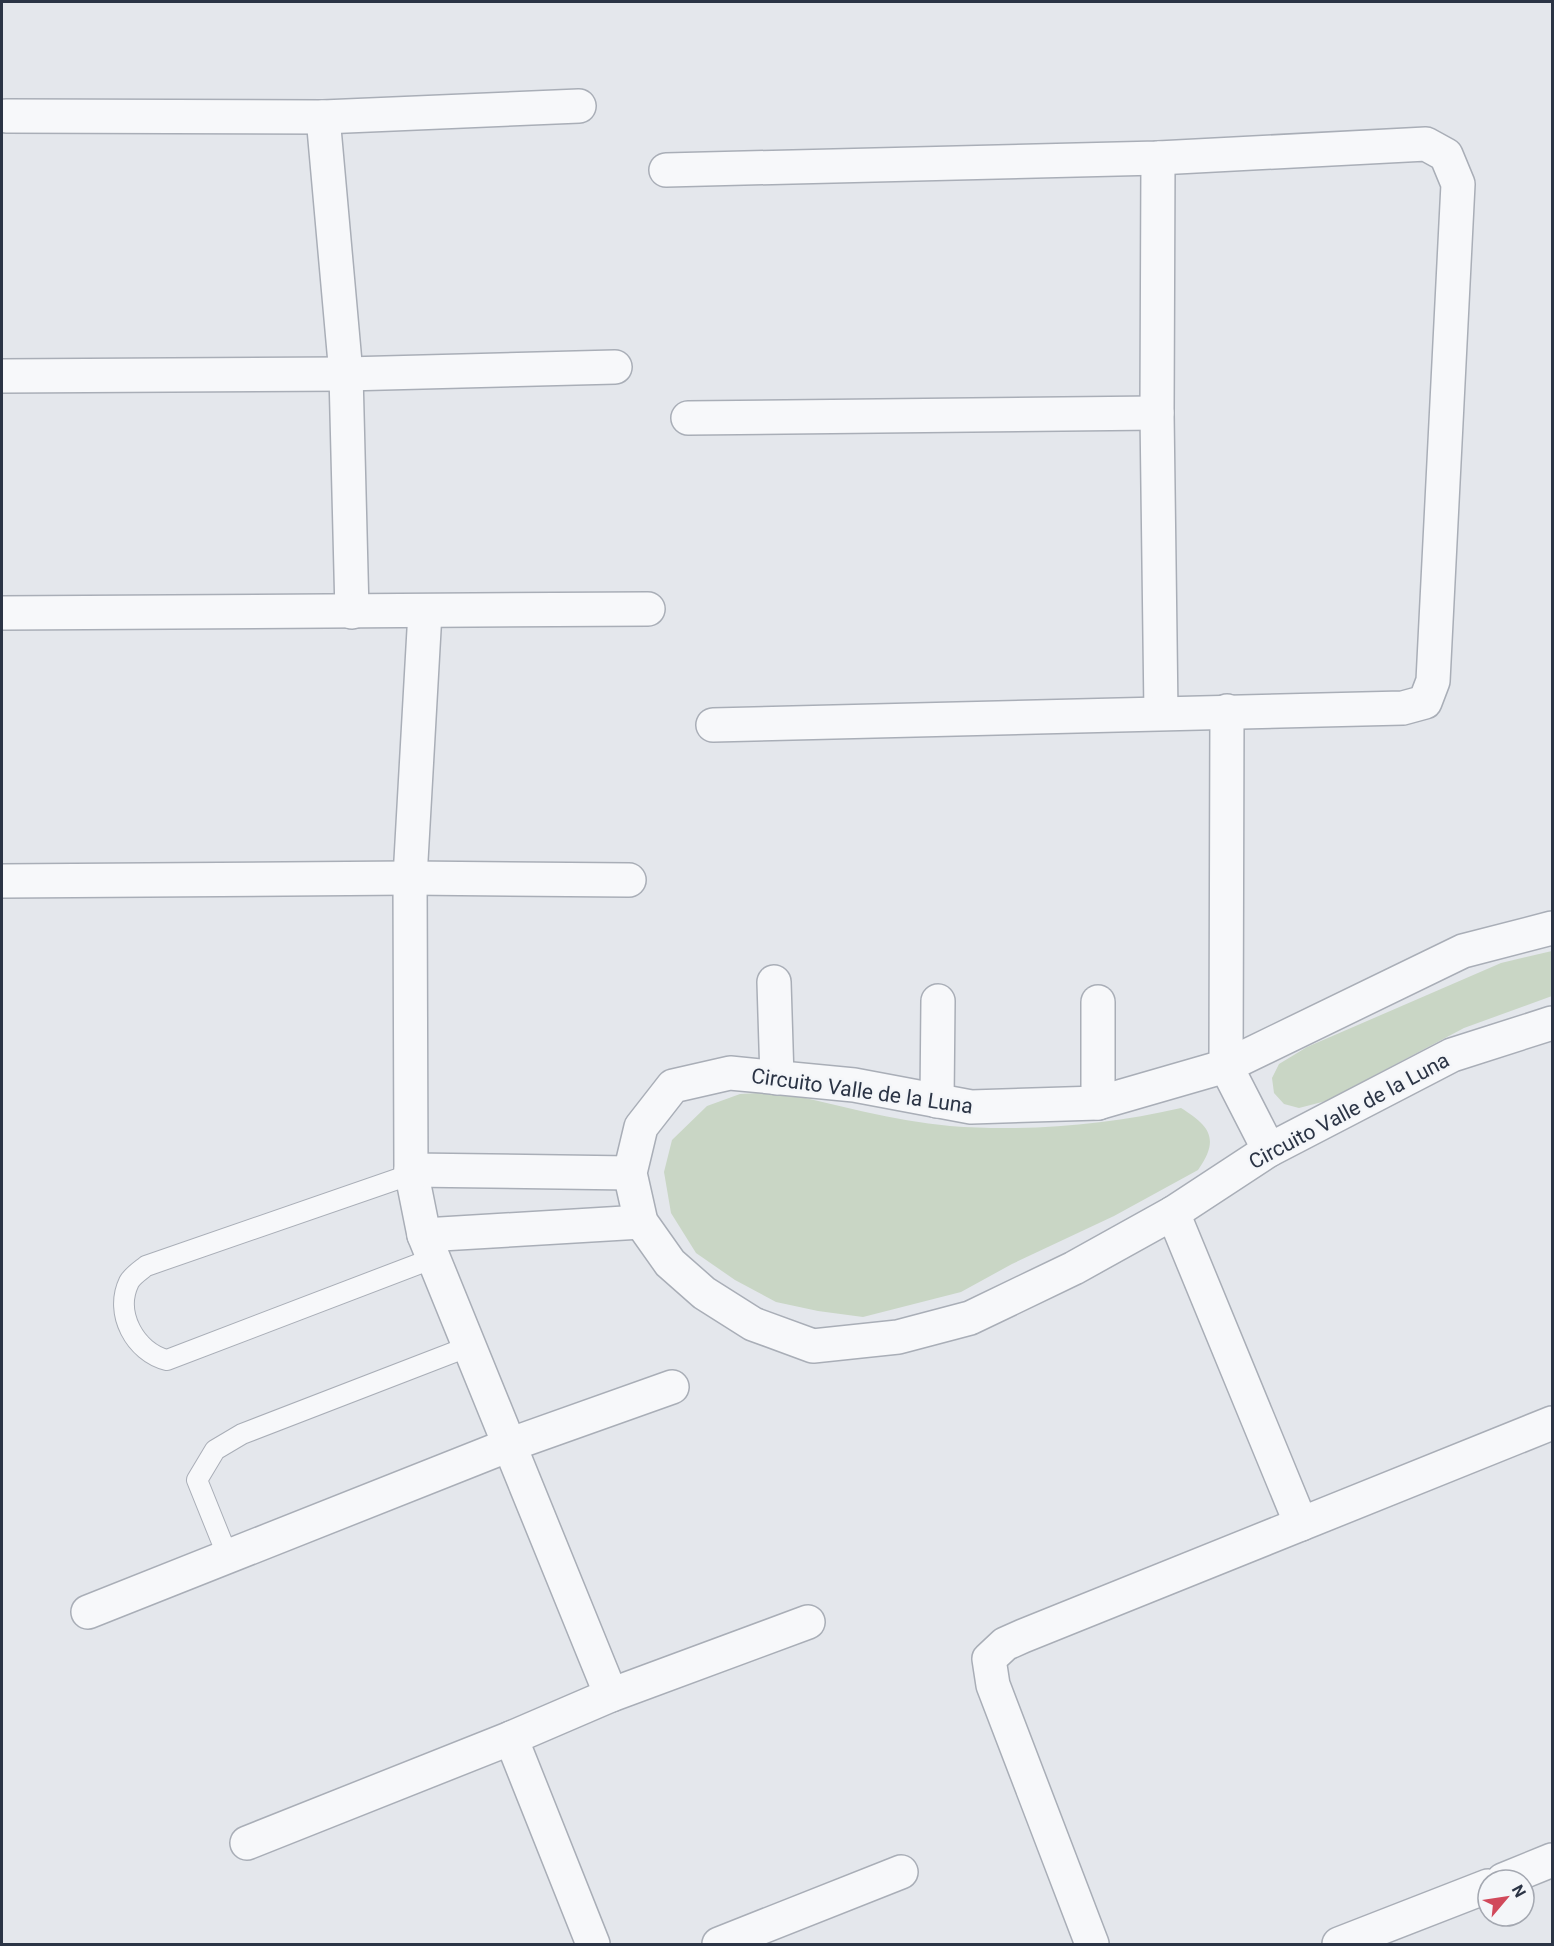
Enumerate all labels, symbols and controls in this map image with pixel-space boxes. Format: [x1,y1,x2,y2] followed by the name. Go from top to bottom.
[1245,1048,1453,1174] street label: Circuito Valle de la Luna
[750,1064,974,1118] street label: Circuito Valle de la Luna
[1476,1868,1536,1928] north arrow
[1508,1881,1530,1901] text: N

